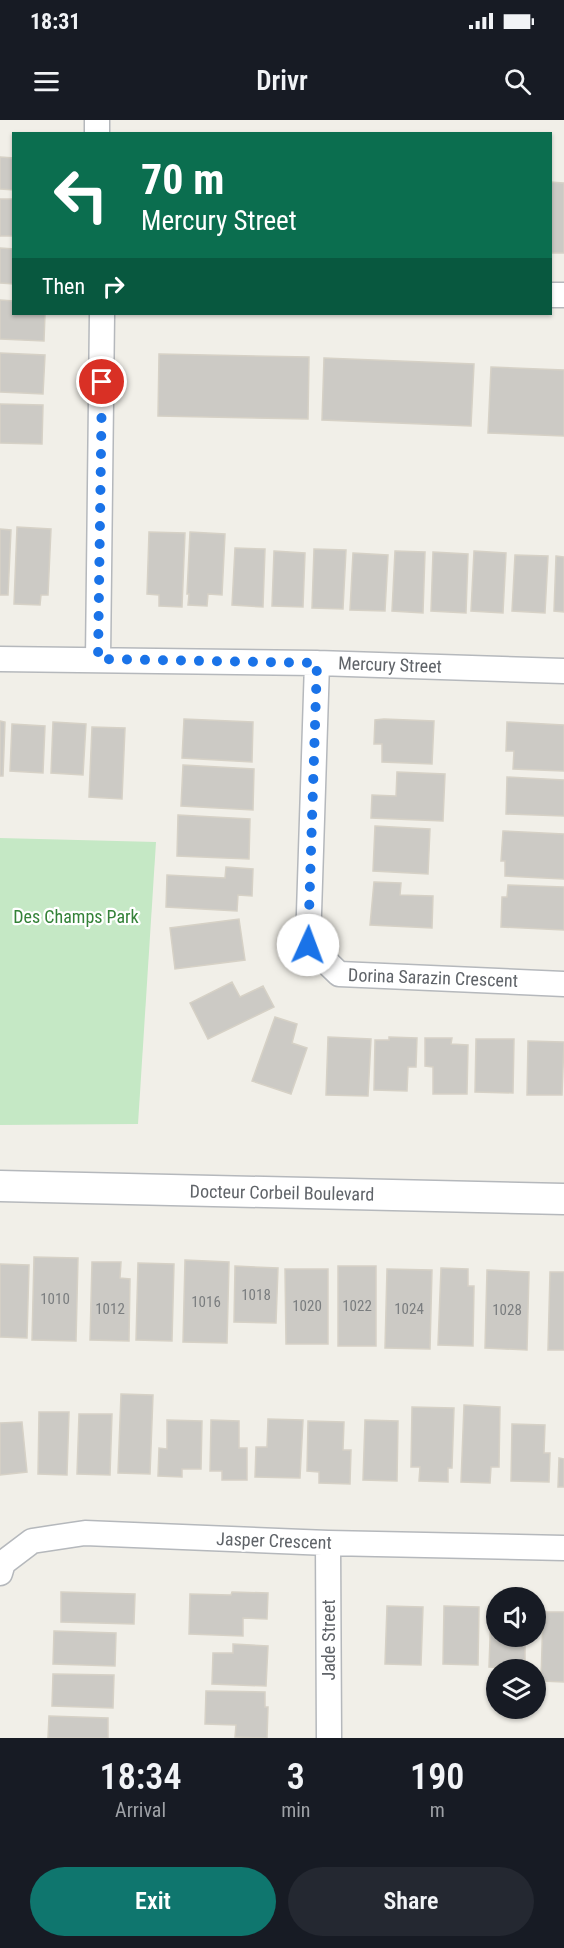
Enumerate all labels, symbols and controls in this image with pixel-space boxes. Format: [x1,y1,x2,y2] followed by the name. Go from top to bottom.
[30,9,81,34] text: 18:31
[30,65,63,98] icon: menu
[256,65,308,97] text: Drivr
[501,65,534,98] icon: search
[141,155,224,204] text: 70 m
[42,156,120,234] icon: left
[141,205,297,237] text: Mercury Street
[97,270,130,303] icon: right
[42,274,85,299] text: Then
[76,356,127,407] pin
[85,365,118,398] icon: arrive
[338,652,442,677] street label: Mercury Street
[13,906,139,927] park label: Des Champs Park
[276,913,340,977] position arrow
[348,964,518,991] street label: Dorina Sarazin Crescent
[190,1180,374,1205] street label: Docteur Corbeil Boulevard
[241,1286,271,1304] house number: 1018
[40,1290,70,1308] house number: 1010
[191,1293,221,1311] house number: 1016
[292,1297,322,1315] house number: 1020
[342,1297,372,1315] house number: 1022
[95,1300,125,1318] house number: 1012
[394,1300,424,1318] house number: 1024
[492,1301,522,1319] house number: 1028
[216,1528,332,1553] street label: Jasper Crescent
[486,1587,546,1719] map controls
[486,1587,546,1647] button: sound
[318,1600,339,1681] street label: Jade Street
[486,1659,546,1719] button: layers
[100,1756,182,1798] text: 18:34
[287,1756,305,1798] text: 3
[410,1756,464,1798] text: 190
[115,1798,166,1822] text: Arrival
[281,1798,310,1822] text: min
[430,1798,445,1822] text: m
[30,1867,276,1936] button: Exit
[288,1867,534,1936] button: Share

